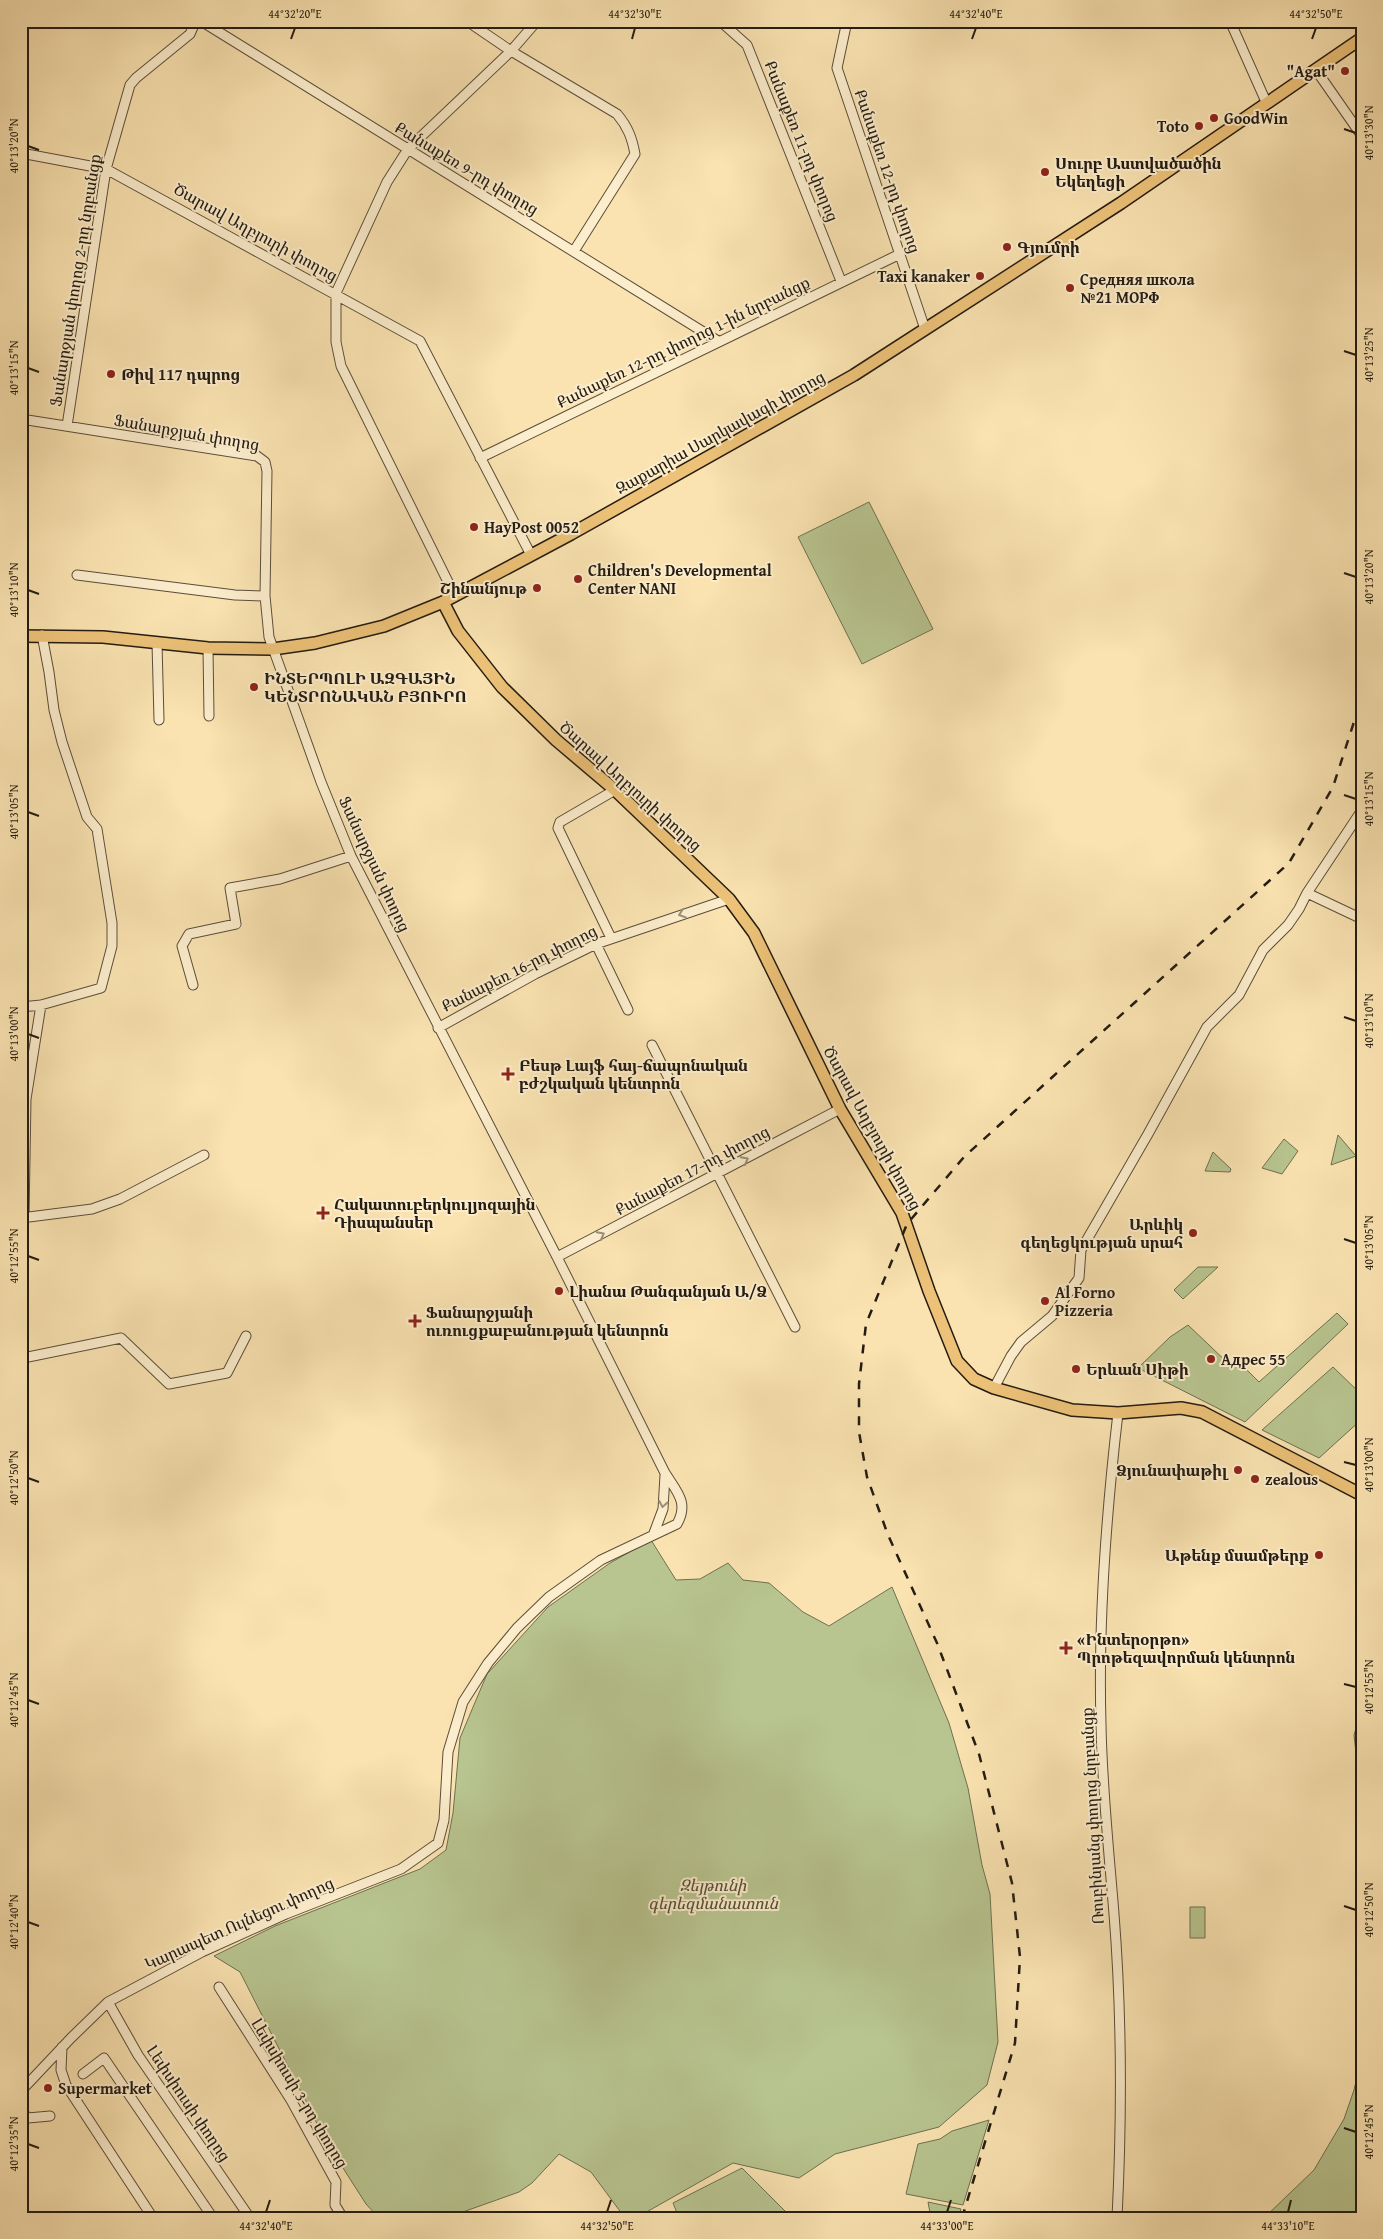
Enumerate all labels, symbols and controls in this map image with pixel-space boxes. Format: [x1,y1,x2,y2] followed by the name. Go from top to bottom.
[268,5,322,22] text: 44°32'20"E
[608,5,662,22] text: 44°32'30"E
[949,5,1003,22] text: 44°32'40"E
[1289,5,1343,22] text: 44°32'50"E
[759,57,845,225] street label: Քանաքեռ 11-րդ փողոց
[1287,59,1335,83] place label: "Agat"
[1339,65,1351,77] marker: "Agat"
[849,86,927,256] street label: Քանաքեռ 12-րդ փողոց
[1360,105,1377,161] text: 40°13'30"N
[1224,106,1288,130] place label: GoodWin
[1208,112,1220,124] marker: GoodWin
[1157,114,1189,138] place label: Toto
[390,115,544,221] street label: Քանաքեռ 9-րդ փողոց
[5,118,22,174] text: 40°13'20"N
[1193,120,1205,132] marker: Toto
[1055,151,1222,193] place label: Սուրբ Աստվածածին Եկեղեցի
[43,152,107,408] street label: Ֆանարջյան փողոց 2-րդ նրբանցք
[1039,166,1051,178] marker: Սուրբ Աստվածածին Եկեղեցի
[170,177,342,287] street label: Ծարավ Աղբյուրի փողոց
[1017,235,1080,259] place label: Գյումրի
[1001,241,1013,253] marker: Գյումրի
[877,264,971,288] place label: Taxi kanaker
[1080,267,1195,309] place label: Средняя школа №21 МОРФ
[552,270,814,414] street label: Քանաքեռ 12-րդ փողոց 1-ին նրբանցք
[974,270,986,282] marker: Taxi kanaker
[1064,282,1076,294] marker: Средняя школа №21 МОРФ
[1360,327,1377,383] text: 40°13'25"N
[5,340,22,396] text: 40°13'15"N
[121,362,240,386] place label: Թիվ 117 դպրոց
[611,364,829,500] street label: Զաքարիա Սարկավագի փողոց
[105,368,117,380] marker: Թիվ 117 դպրոց
[112,407,262,457] street label: Ֆանարջյան փողոց
[484,515,579,539] place label: HayPost 0052
[468,521,480,533] marker: HayPost 0052
[1360,549,1377,605] text: 40°13'20"N
[588,558,772,600] place label: Children's Developmental Center NANI
[5,562,22,618] text: 40°13'10"N
[572,573,584,585] marker: Children's Developmental Center NANI
[440,576,527,600] place label: Շինանյութ
[531,582,543,594] marker: Շինանյութ
[264,666,467,708] place label: ԻՆՏԵՐՊՈԼԻ ԱԶԳԱՅԻՆ ԿԵՆՏՐՈՆԱԿԱՆ ԲՅՈՒՐՈ
[248,681,260,693] marker: ԻՆՏԵՐՊՈԼԻ ԱԶԳԱՅԻՆ ԿԵՆՏՐՈՆԱԿԱՆ ԲՅՈՒՐՈ
[555,715,707,857] street label: Ծարավ Աղբյուրի փողոց
[1360,771,1377,827] text: 40°13'15"N
[5,784,22,840] text: 40°13'05"N
[333,792,417,936] street label: Ֆանարջյան փողոց
[679,908,687,918] one-way arrow
[437,918,601,1018] street label: Քանաքեռ 16-րդ փողոց
[1360,993,1377,1049] text: 40°13'10"N
[5,1006,22,1062] text: 40°13'00"N
[818,1042,928,1214] street label: Ծարավ Աղբյուրի փողոց
[519,1053,748,1095] place label: Բեսթ Լայֆ հայ-ճապոնական բժշկական կենտրոն
[501,1067,515,1081] marker: Բեսթ Լայֆ հայ-ճապոնական բժշկական կենտրոն
[610,1119,774,1221] street label: Քանաքեռ 17-րդ փողոց
[739,1156,748,1166] one-way arrow
[334,1192,536,1234] place label: Հակատուբերկուլյոզային Դիսպանսեր
[316,1206,330,1220] marker: Հակատուբերկուլյոզային Դիսպանսեր
[1020,1212,1183,1254] place label: Արևիկ գեղեցկության սրահ
[1360,1215,1377,1271] text: 40°13'05"N
[1187,1227,1199,1239] marker: Արևիկ գեղեցկության սրահ
[5,1228,22,1284] text: 40°12'55"N
[595,1231,604,1241] one-way arrow
[569,1279,767,1303] place label: Լիանա Թանգանյան Ա/Ձ
[1055,1280,1116,1322] place label: Al Forno Pizzeria
[553,1285,565,1297] marker: Լիանա Թանգանյան Ա/Ձ
[1039,1295,1051,1307] marker: Al Forno Pizzeria
[426,1300,669,1342] place label: Ֆանարջյանի ուռուցքաբանության կենտրոն
[408,1314,422,1328] marker: Ֆանարջյանի ուռուցքաբանության կենտրոն
[1221,1347,1285,1371] place label: Адрес 55
[1205,1353,1217,1365] marker: Адрес 55
[1086,1357,1189,1381] place label: Երևան Սիթի
[1070,1363,1082,1375] marker: Երևան Սիթի
[1360,1437,1377,1493] text: 40°13'00"N
[5,1450,22,1506] text: 40°12'50"N
[1116,1458,1229,1482] place label: Ձյունափաթիլ
[1232,1464,1244,1476] marker: Ձյունափաթիլ
[1265,1467,1318,1491] place label: zealous
[1249,1473,1261,1485] marker: zealous
[659,1500,669,1508] one-way arrow
[1165,1543,1309,1567] place label: Աթենք մսամթերք
[1313,1549,1325,1561] marker: Աթենք մսամթերք
[1077,1627,1296,1669] place label: «Ինտերօրթո» Պրոթեզավորման կենտրոն
[1059,1641,1073,1655] marker: «Ինտերօրթո» Պրոթեզավորման կենտրոն
[1360,1659,1377,1715] text: 40°12'55"N
[5,1672,22,1728] text: 40°12'45"N
[1074,1707,1110,1925] street label: Ռուբինյանց փողոց նրբանցք
[141,1870,337,1976] street label: Կարապետ Ուլնեցու փողոց
[648,1873,779,1915] park label: Զեյթունի գերեզմանատուն
[1360,1882,1377,1938] text: 40°12'50"N
[5,1894,22,1950] text: 40°12'40"N
[246,2013,354,2173] street label: Լեփսիուսի 3-րդ փողոց
[141,2040,237,2166] street label: Լեփսիուսի փողոց
[58,2076,152,2100] place label: Supermarket
[42,2082,54,2094] marker: Supermarket
[1360,2104,1377,2160] text: 40°12'45"N
[5,2116,22,2172] text: 40°12'35"N
[239,2217,293,2234] text: 44°32'40"E
[580,2217,634,2234] text: 44°32'50"E
[920,2217,974,2234] text: 44°33'00"E
[1261,2217,1315,2234] text: 44°33'10"E

